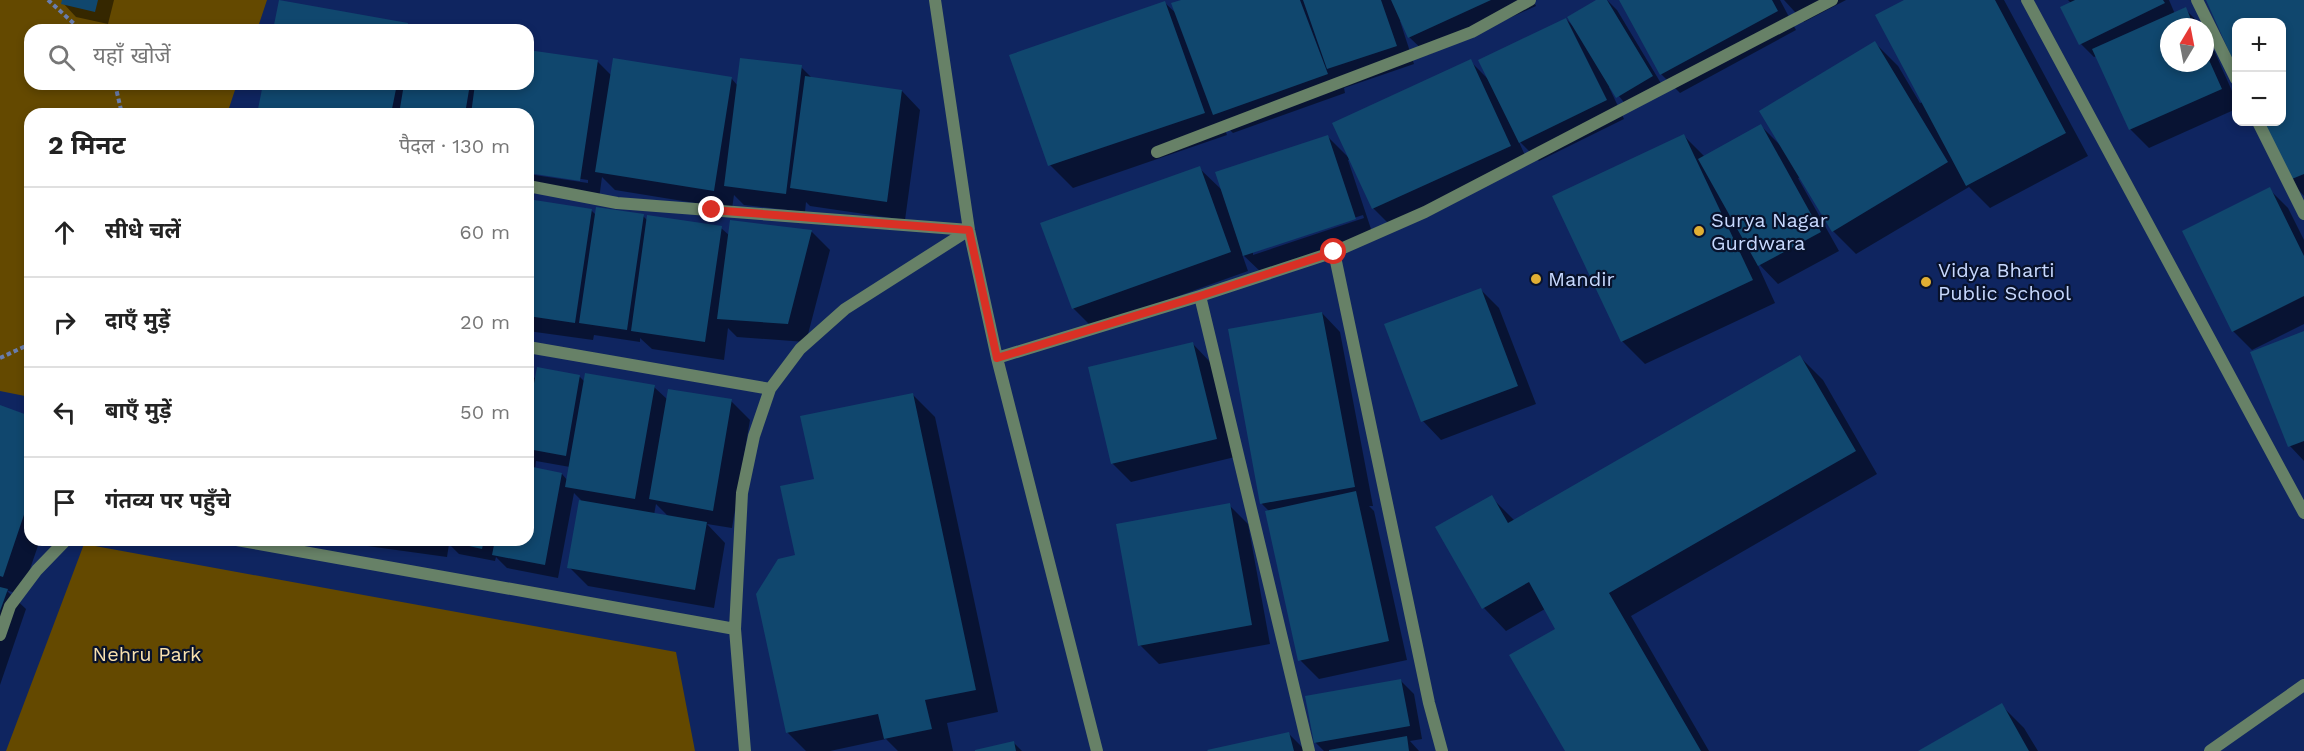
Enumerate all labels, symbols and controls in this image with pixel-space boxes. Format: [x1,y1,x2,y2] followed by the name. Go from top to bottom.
[2160,18,2214,72] north arrow
[2232,18,2286,126] map controls
[2232,18,2286,72] button: +
[24,24,534,90] search box
[45,41,78,74] icon: search
[93,43,171,68] text: यहाँ खोजें
[2232,72,2286,126] button: −
[48,130,126,160] text: 2 मिनट
[399,134,510,158] text: पैदल · 130 m
[698,196,724,222] route end
[1711,208,1828,255] place label: Surya Nagar Gurdwara
[48,216,81,249] icon: ahead
[105,218,181,243] text: सीधे चलें
[460,220,510,244] text: 60 m
[1692,224,1706,238] marker: Surya Nagar Gurdwara
[1320,238,1346,264] route start
[1938,258,2071,305] place label: Vidya Bharti Public School
[1548,267,1615,291] place label: Mandir
[1529,272,1543,286] marker: Mandir
[1919,275,1933,289] marker: Vidya Bharti Public School
[48,306,81,339] icon: right
[105,308,170,333] text: दाएँ मुड़ें
[460,310,510,334] text: 20 m
[48,396,81,429] icon: left
[105,398,172,423] text: बाएँ मुड़ें
[460,400,510,424] text: 50 m
[48,486,81,519] icon: arrive
[105,488,231,513] text: गंतव्य पर पहुँचे
[93,642,201,666] park label: Nehru Park

